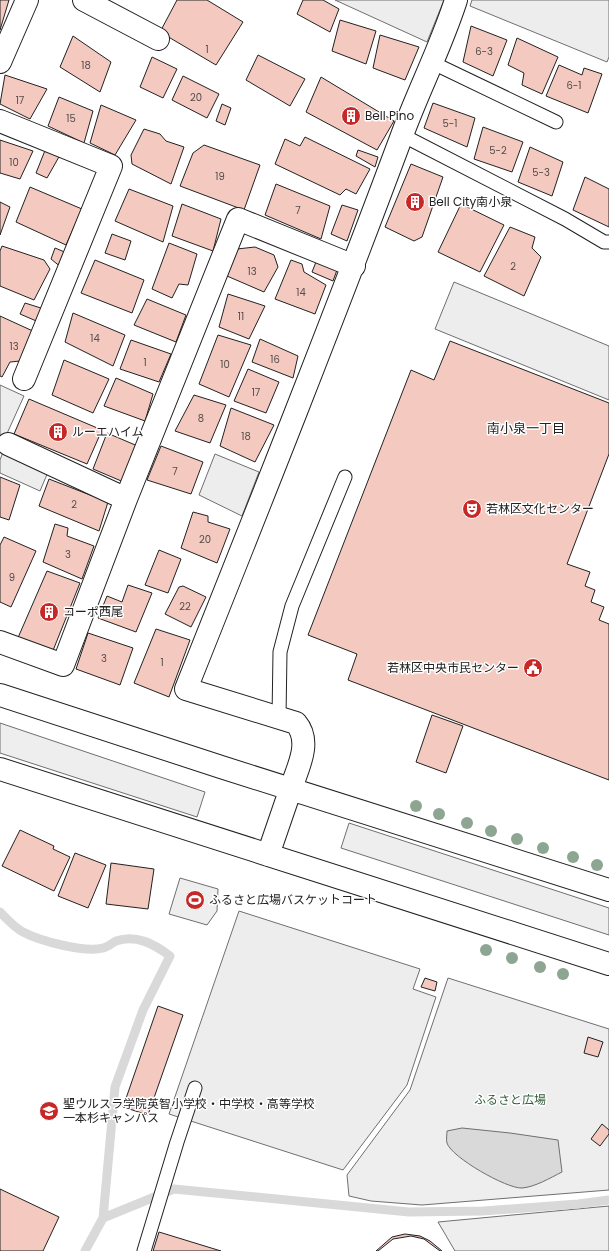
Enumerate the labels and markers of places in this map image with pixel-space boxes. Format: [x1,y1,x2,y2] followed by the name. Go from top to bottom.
[340,105,362,127] building icon: Bell Pino
[365,107,414,124] place label: Bell Pino
[404,191,426,213] building icon: Bell City南小泉
[429,193,512,210] place label: Bell City南小泉
[47,421,69,443] building icon: ルーエハイム
[72,423,144,440] place label: ルーエハイム
[461,498,483,520] theatre icon: 若林区文化センター
[486,500,594,517] place label: 若林区文化センター
[38,601,60,623] building icon: コーポ西尾
[63,603,123,620] place label: コーポ西尾
[522,657,544,679] public building icon: 若林区中央市民センター
[387,659,519,676] place label: 若林区中央市民センター
[184,889,206,911] sports icon: ふるさと広場バスケットコート
[209,891,377,908] place label: ふるさと広場バスケットコート
[63,1095,315,1126] place label: 聖ウルスラ学院英智小学校・中学校・高等学校 一本杉キャンパス
[38,1100,60,1122] school or university icon: 聖ウルスラ学院英智小学校・中学校・高等学校 一本杉キャンパス

